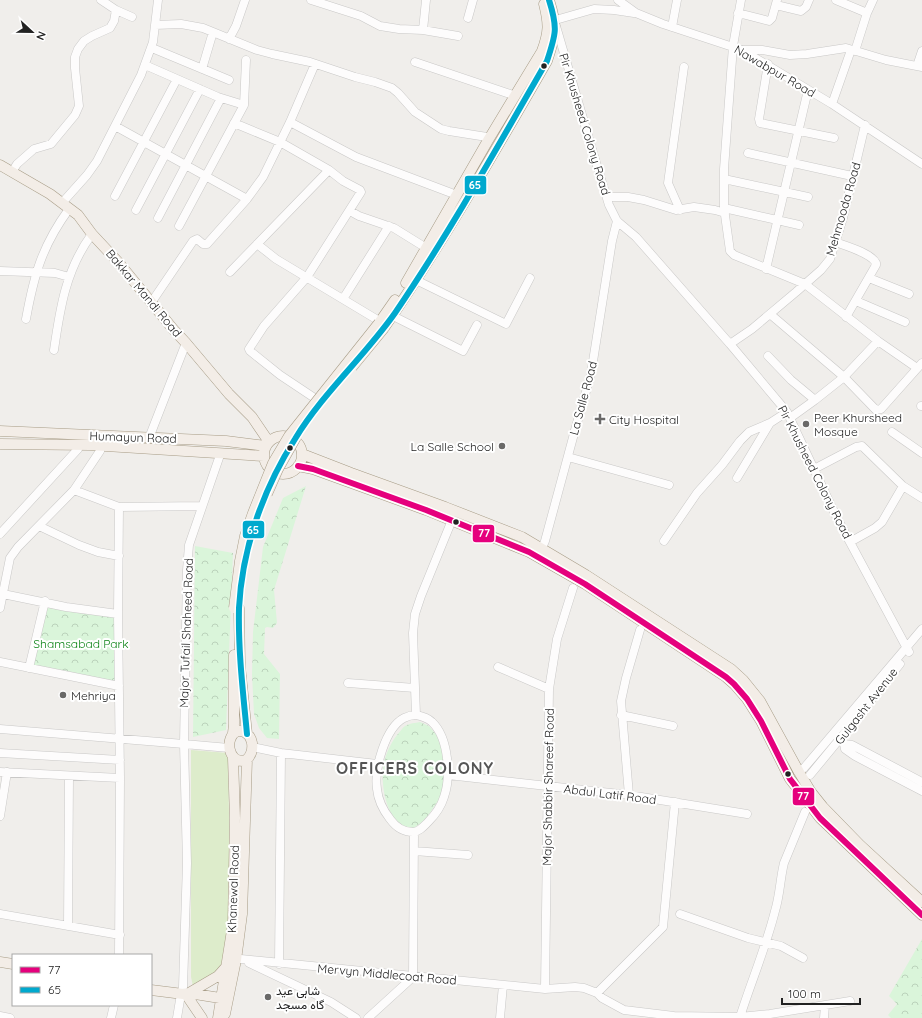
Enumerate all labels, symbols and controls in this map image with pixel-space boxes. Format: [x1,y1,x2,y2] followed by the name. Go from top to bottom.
[12,12,52,52] north arrow
[33,29,49,42] text: N
[732,42,818,100] street label: Nawabpur Road
[556,51,614,197] street label: Pir Khusheed Colony Road
[539,61,549,71] unlabelled marker
[822,161,864,257] street label: Mehmooda Road
[464,175,487,195] line badge: 65
[469,178,481,192] text: 65
[103,246,185,340] street label: Bakkar Mandi Road
[566,359,600,437] street label: La Salle Road
[775,403,855,541] street label: Pir Khusheed Colony Road
[814,410,902,439] place label: Peer Khursheed Mosque
[609,412,679,427] place label: City Hospital
[594,413,606,425] marker: City Hospital
[801,419,811,429] marker: Peer Khursheed Mosque
[89,428,177,446] street label: Humayun Road
[411,439,494,454] place label: La Salle School
[497,441,507,451] marker: La Salle School
[285,443,295,453] unlabelled marker
[451,517,461,527] unlabelled marker
[242,520,265,539] line badge: 65
[247,523,259,537] text: 65
[472,524,495,543] line badge: 77
[478,526,490,540] text: 77
[176,558,196,708] street label: Major Tufail Shaheed Road
[33,636,129,651] park label: Shamsabad Park
[831,664,901,747] street label: Gulgasht Avenue
[71,688,116,703] place label: Mehriya
[58,690,68,700] marker: Mehriya
[539,708,557,866] street label: Major Shabbir Shareef Road
[336,758,494,778] district label: OFFICERS COLONY
[783,769,793,779] unlabelled marker
[563,781,657,807] street label: Abdul Latif Road
[792,787,815,806] line badge: 77
[797,789,809,803] text: 77
[224,845,242,933] street label: Khanewal Road
[12,954,152,1006] legend
[317,960,457,988] street label: Mervyn Middlecoat Road
[48,962,60,977] text: 77
[782,980,860,1006] scale bar
[48,982,61,997] text: 65
[276,983,324,1012] place label: شاہی عید گاہ مسجد
[788,986,821,1001] text: 100 m
[263,992,273,1002] marker: شاہی عید گاہ مسجد

